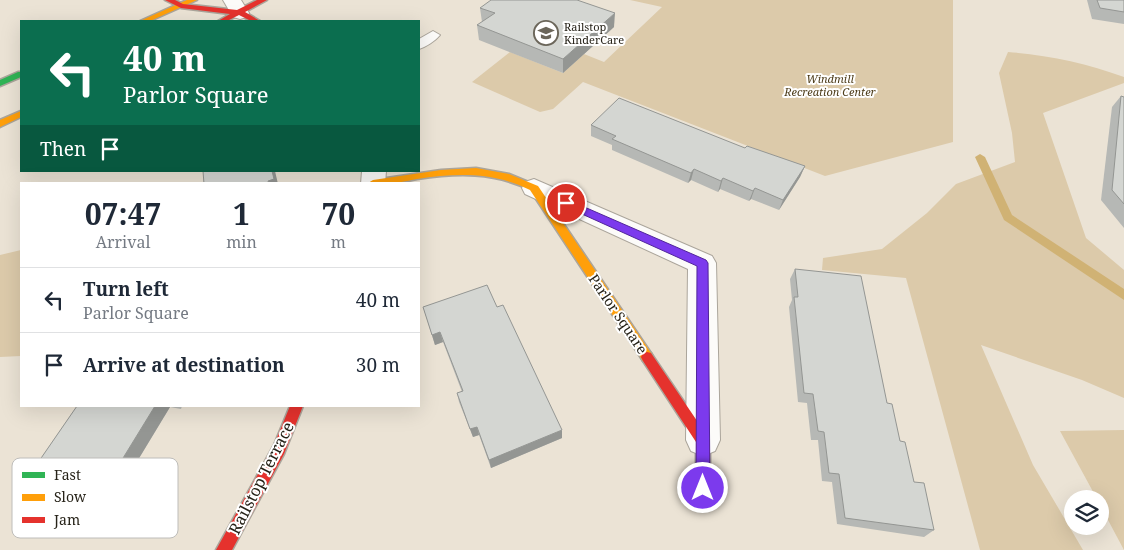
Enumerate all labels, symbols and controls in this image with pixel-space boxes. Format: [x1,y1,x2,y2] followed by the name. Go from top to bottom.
[564,19,624,47] place label: Railstop KinderCare
[533,20,559,46] school or university icon: Railstop KinderCare
[123,34,206,81] text: 40 m
[40,40,105,105] icon: left
[783,71,877,99] park label: Windmill Recreation Center
[123,79,269,109] text: Parlor Square
[96,135,124,163] icon: arrive
[40,136,86,162] text: Then
[545,182,587,224] pin
[552,189,580,217] icon: arrive
[85,193,162,234] text: 07:47
[233,193,250,234] text: 1
[321,193,355,234] text: 70
[96,231,150,253] text: Arrival
[226,231,257,253] text: min
[331,231,346,253] text: m
[585,270,652,357] street label: Parlor Square
[83,276,169,302] text: Turn left
[40,286,68,314] icon: left
[356,287,400,313] text: 40 m
[83,302,189,324] text: Parlor Square
[40,351,68,379] icon: arrive
[83,352,285,378] text: Arrive at destination
[356,352,400,378] text: 30 m
[223,418,299,538] street label: Railstop Terrace
[12,458,178,538] legend
[676,461,728,513] position arrow
[54,465,81,484] text: Fast
[54,487,87,506] text: Slow
[1064,490,1109,535] map controls
[1064,490,1109,535] button: layers
[53,510,80,529] text: Jam

